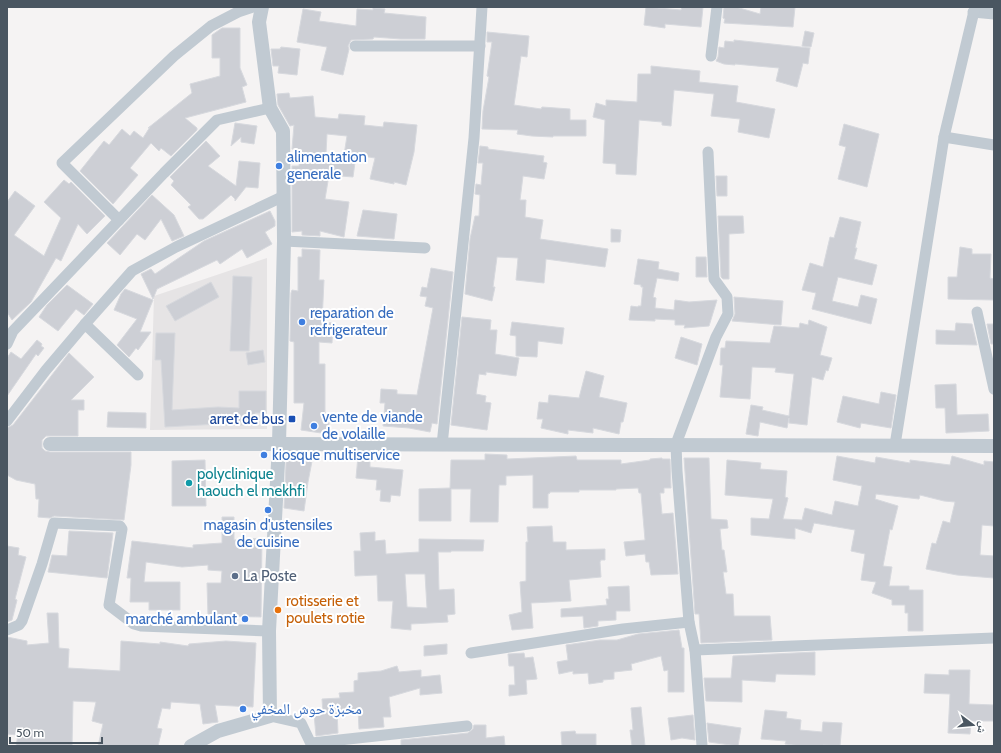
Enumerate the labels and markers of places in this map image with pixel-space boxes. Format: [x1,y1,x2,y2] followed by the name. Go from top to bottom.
[287,148,367,183] place label: alimentation generale
[274,161,284,171] marker: alimentation generale
[310,304,394,339] place label: reparation de refrigerateur
[297,317,307,327] marker: reparation de refrigerateur
[322,408,423,443] place label: vente de viande de volaille
[210,410,284,428] place label: arret de bus
[287,414,297,424] marker: arret de bus
[309,421,319,431] marker: vente de viande de volaille
[272,446,400,464] place label: kiosque multiservice
[259,450,269,460] marker: kiosque multiservice
[197,465,305,500] place label: polyclinique haouch el mekhfi
[184,478,194,488] marker: polyclinique haouch el mekhfi
[263,505,273,515] marker: magasin d'ustensiles de cuisine
[204,516,332,551] place label: magasin d'ustensiles de cuisine
[243,567,297,585] place label: La Poste
[230,571,240,581] marker: La Poste
[286,592,365,627] place label: rotisserie et poulets rotie
[273,605,283,615] marker: rotisserie et poulets rotie
[126,610,237,628] place label: marché ambulant
[240,614,250,624] marker: marché ambulant
[251,700,362,721] place label: مخبزة حوش المخفي
[238,704,248,714] marker: مخبزة حوش المخفي

